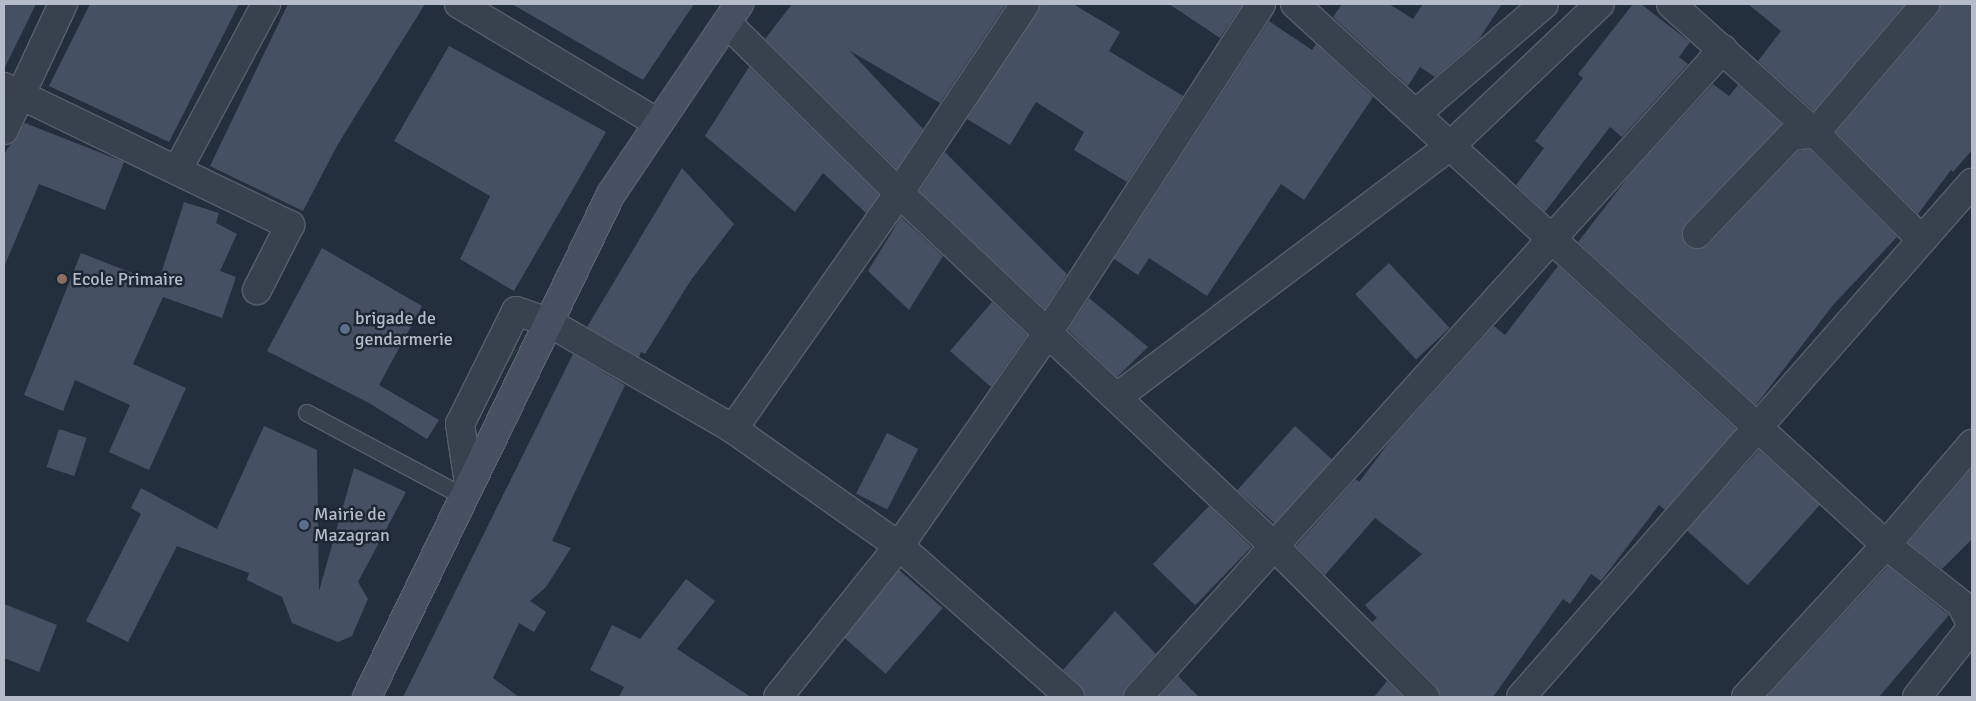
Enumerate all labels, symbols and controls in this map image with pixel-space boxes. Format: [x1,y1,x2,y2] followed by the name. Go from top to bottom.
[72,268,183,290] place label: Ecole Primaire
[56,273,68,285] marker: Ecole Primaire
[355,308,453,350] place label: brigade de gendarmerie
[339,323,351,335] marker: brigade de gendarmerie
[314,504,390,546] place label: Mairie de Mazagran
[298,519,310,531] marker: Mairie de Mazagran

